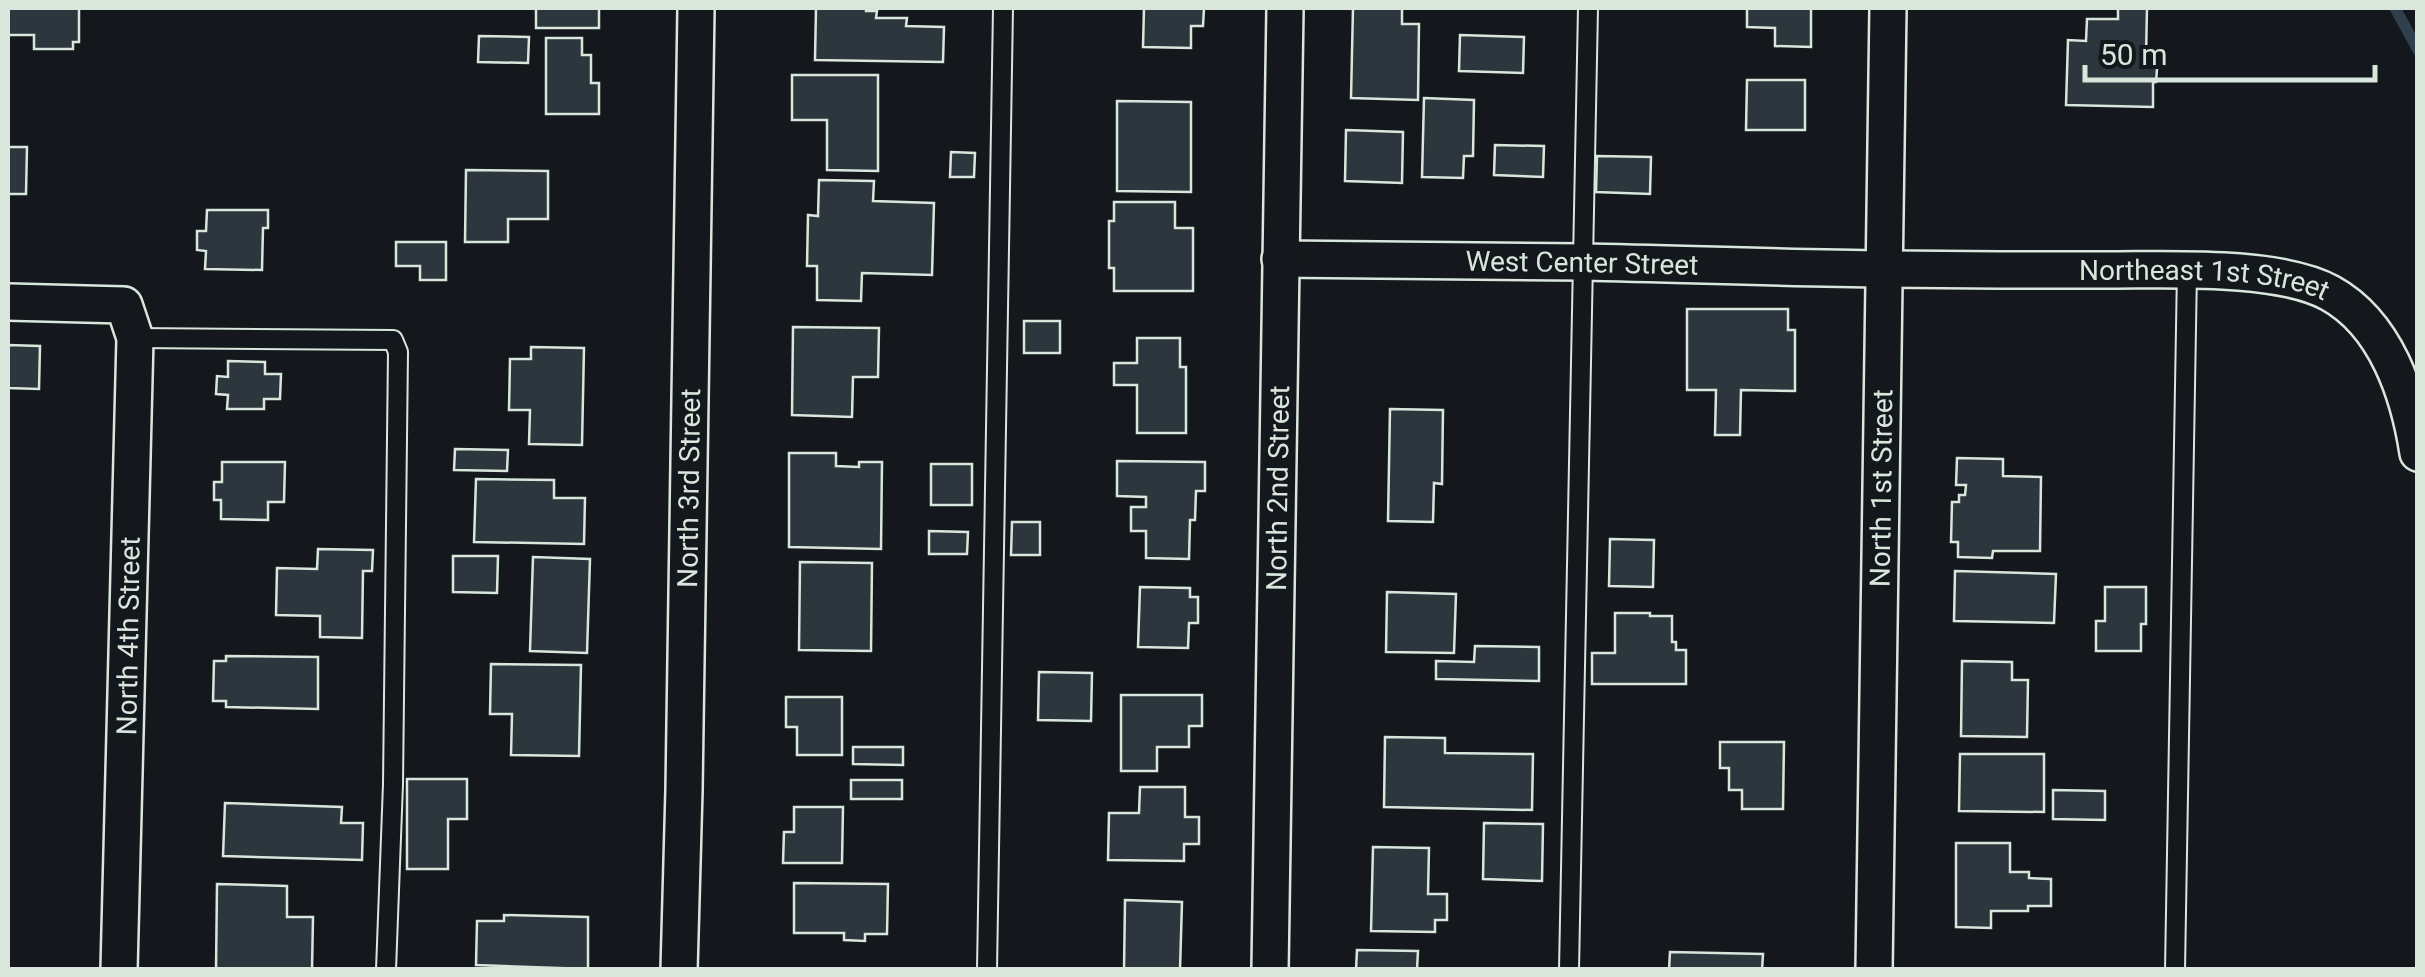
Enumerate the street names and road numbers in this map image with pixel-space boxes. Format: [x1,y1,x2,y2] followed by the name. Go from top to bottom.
[1465,245,1699,282] street label: West Center Street
[2079,254,2335,307] street label: Northeast 1st Street
[1260,385,1296,591] street label: North 2nd Street
[671,388,707,588] street label: North 3rd Street
[1864,389,1899,587] street label: North 1st Street
[110,536,147,736] street label: North 4th Street

